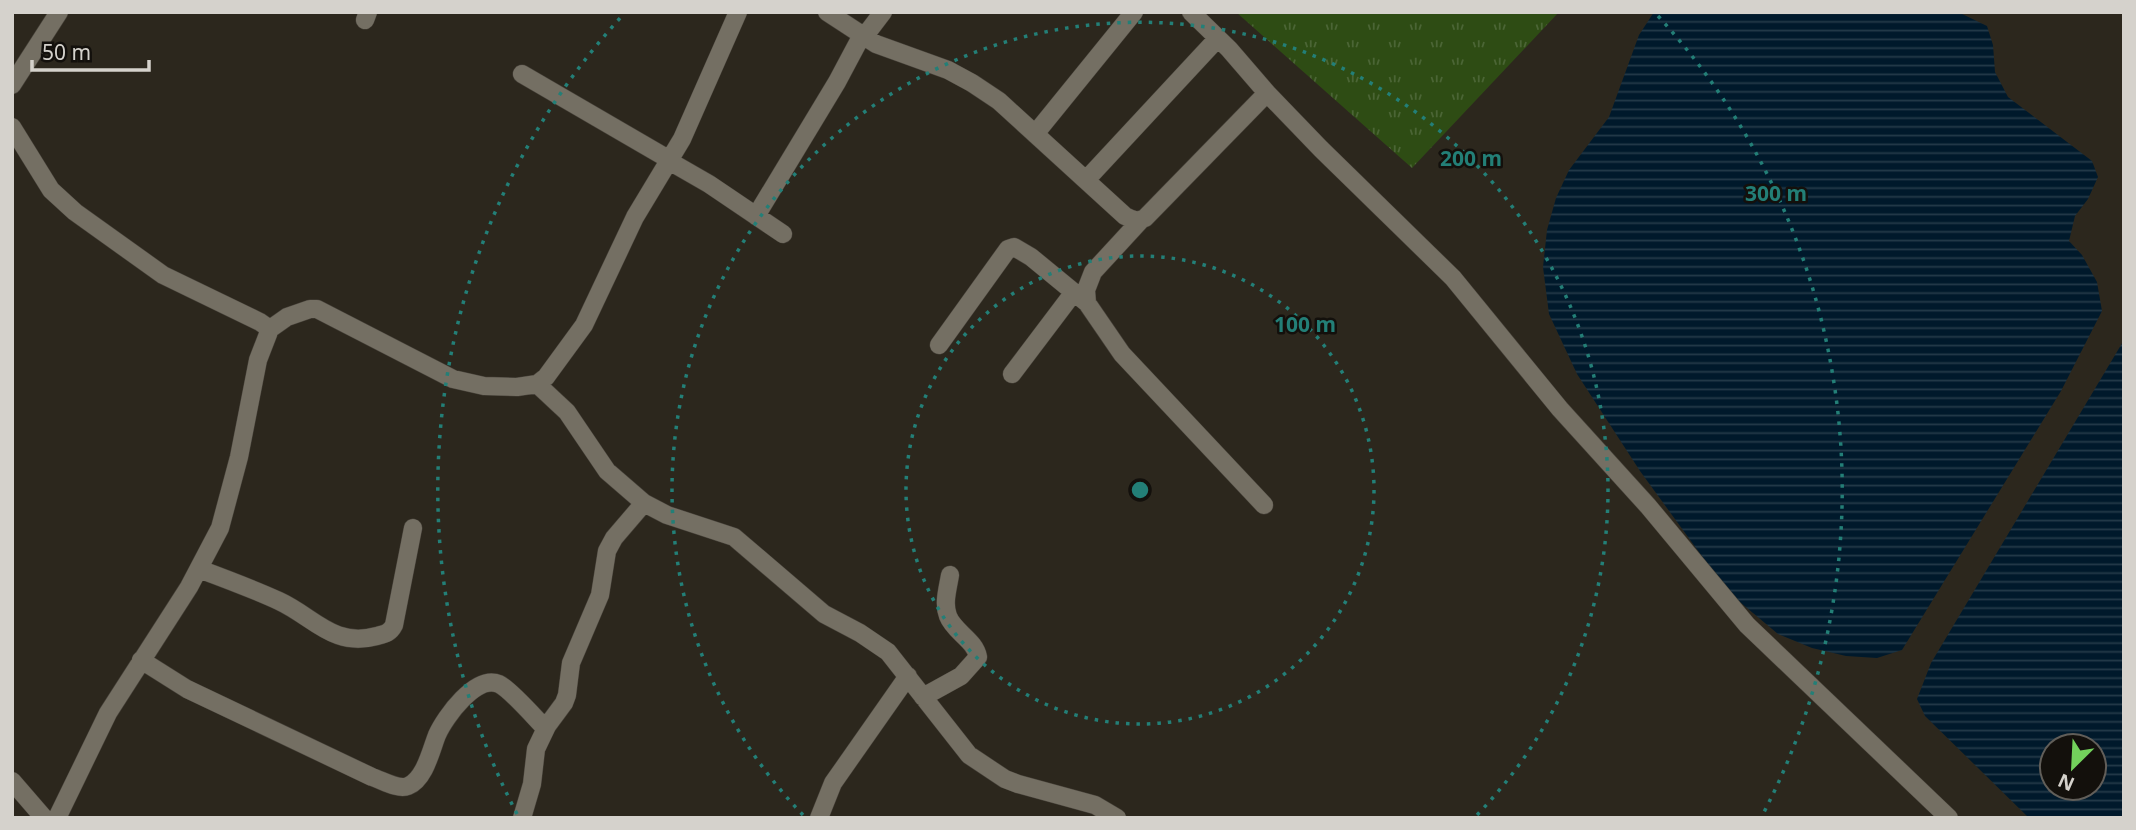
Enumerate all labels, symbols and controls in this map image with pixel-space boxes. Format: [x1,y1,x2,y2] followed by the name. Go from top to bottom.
[32,28,149,72] scale bar
[42,38,91,66] text: 50 m
[1440,144,1502,172] text: 200 m
[1745,179,1807,207] text: 300 m
[1274,310,1336,338] text: 100 m
[1128,478,1152,502] centre of rings
[2038,732,2108,802] north arrow
[2054,768,2078,798] text: N

